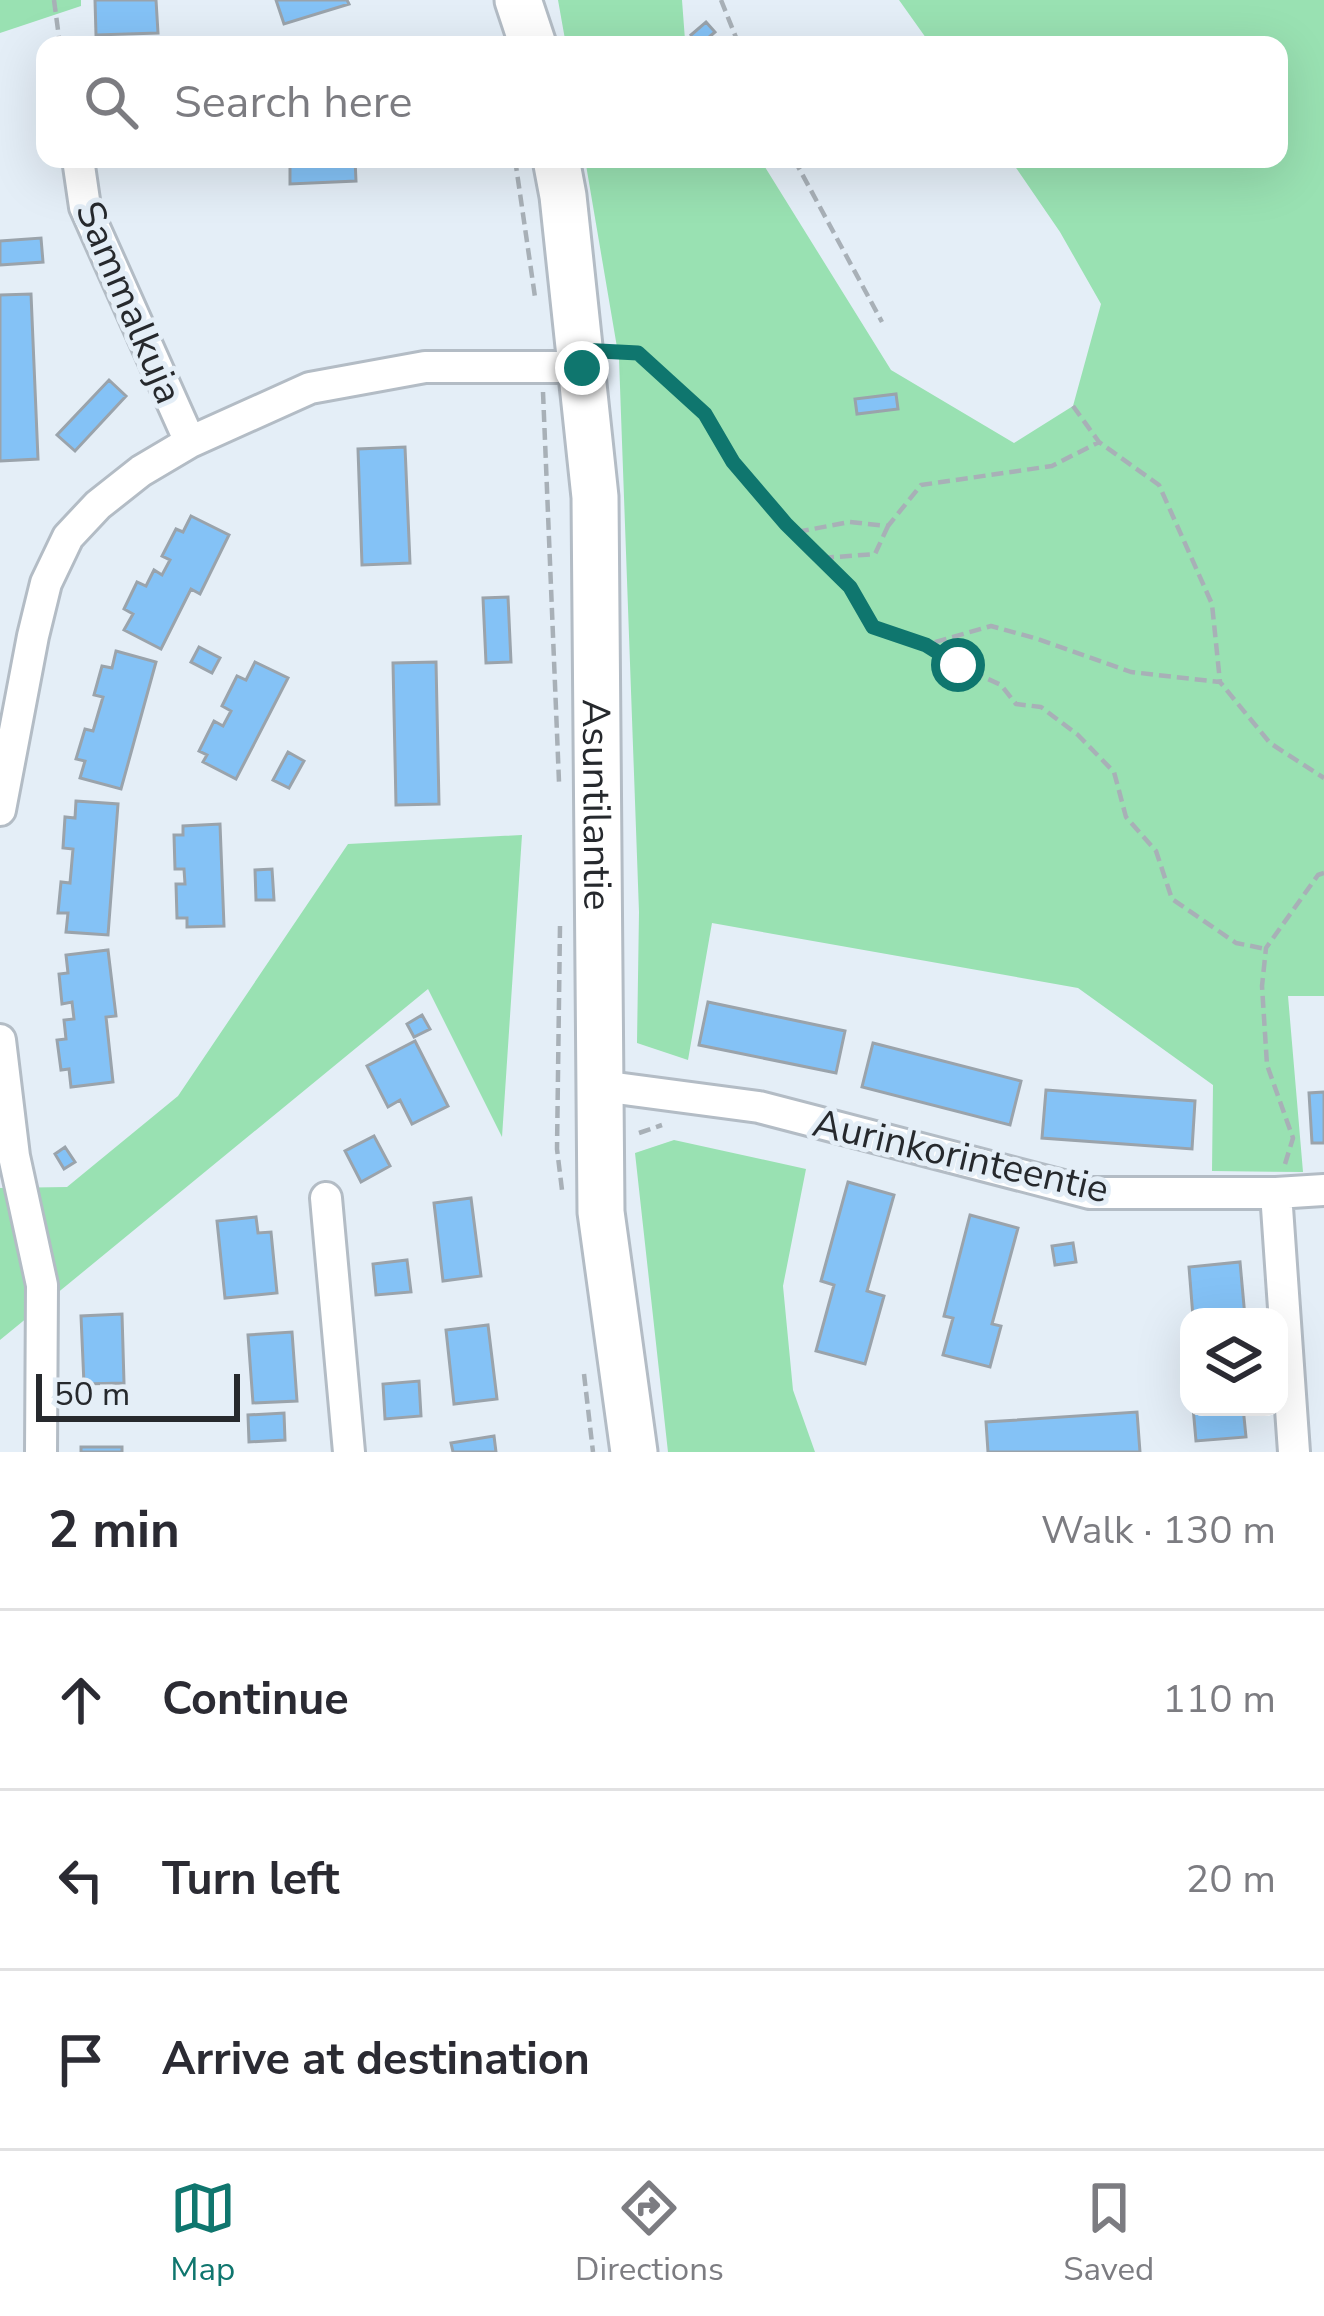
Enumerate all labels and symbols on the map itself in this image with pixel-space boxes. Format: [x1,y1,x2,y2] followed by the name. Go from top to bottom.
[62,193,195,412] street label: Sammalkuja
[555,341,609,395] route end
[931,638,985,692] route start
[569,699,623,911] street label: Asuntilantie
[808,1097,1114,1216] street label: Aurinkorinteentie
[36,1368,240,1421] scale bar

